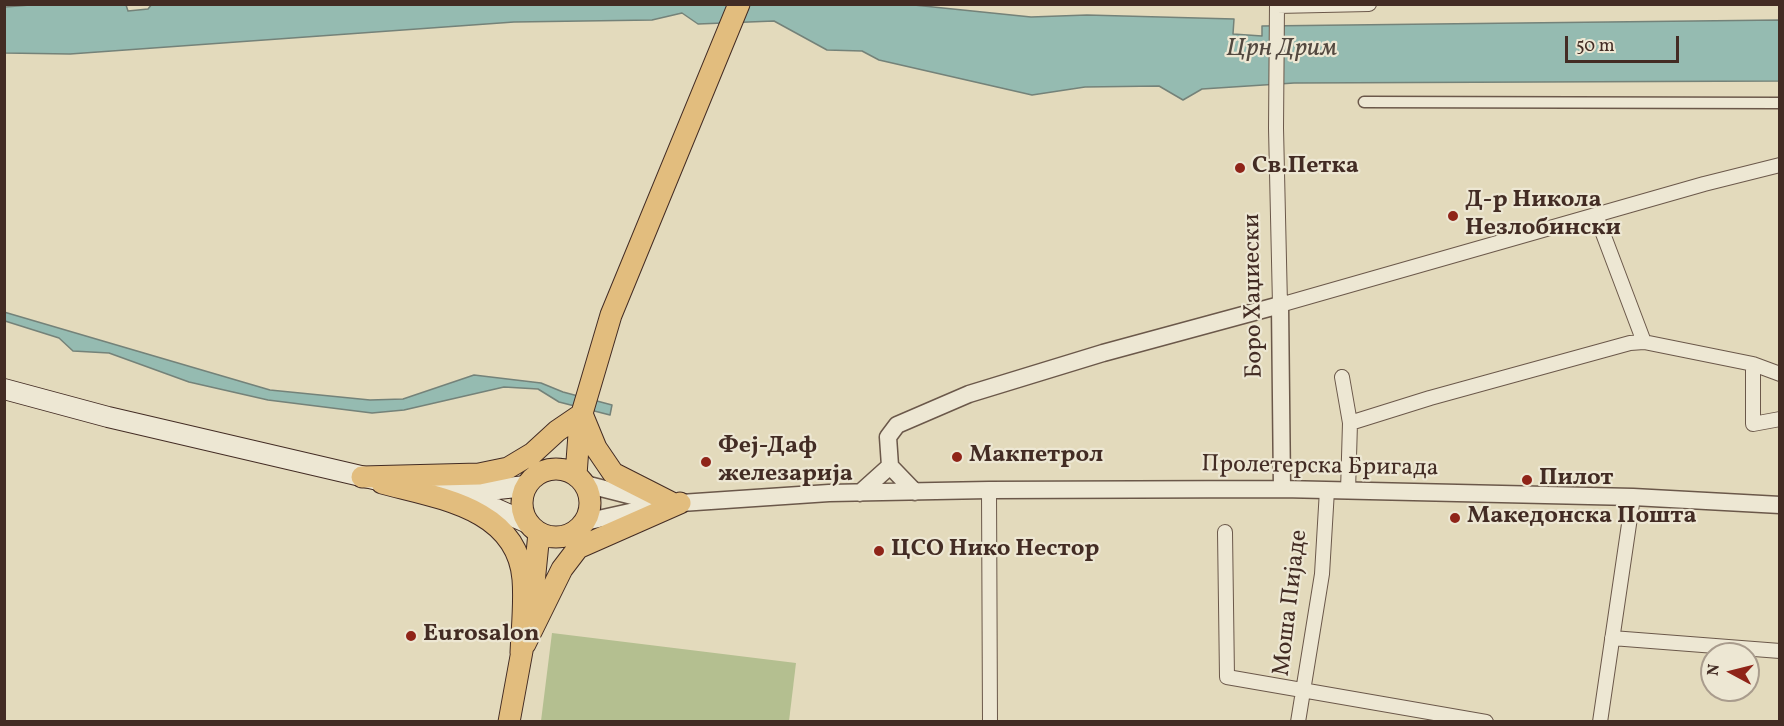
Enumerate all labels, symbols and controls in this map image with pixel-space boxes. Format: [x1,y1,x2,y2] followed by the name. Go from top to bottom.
[1568,24,1682,62] scale bar
[1226,34,1338,66] water label: Црн Дрим
[1576,34,1615,59] text: 50 m
[1252,154,1359,182] place label: Св.Петка
[1233,161,1247,175] marker: Св.Петка
[1465,188,1621,244] place label: Д-р Никола Незлобински
[1446,209,1460,223] marker: Д-р Никола Незлобински
[1239,213,1271,379] street label: Боро Хаџиески
[718,434,853,490] place label: Феј-Даф железарија
[969,443,1103,471] place label: Макпетрол
[950,450,964,464] marker: Макпетрол
[1201,452,1439,484] street label: Пролетерска Бригада
[699,455,713,469] marker: Феј-Даф железарија
[1539,466,1614,494] place label: Пилот
[1520,473,1534,487] marker: Пилот
[1467,504,1697,532] place label: Македонска Пошта
[1448,511,1462,525] marker: Македонска Пошта
[1269,528,1315,678] street label: Моша Пијаде
[891,537,1099,565] place label: ЦСО Нико Нестор
[872,544,886,558] marker: ЦСО Нико Нестор
[423,622,540,650] place label: Eurosalon
[404,629,418,643] marker: Eurosalon
[1700,642,1760,702] north arrow
[1702,663,1726,677] text: N

